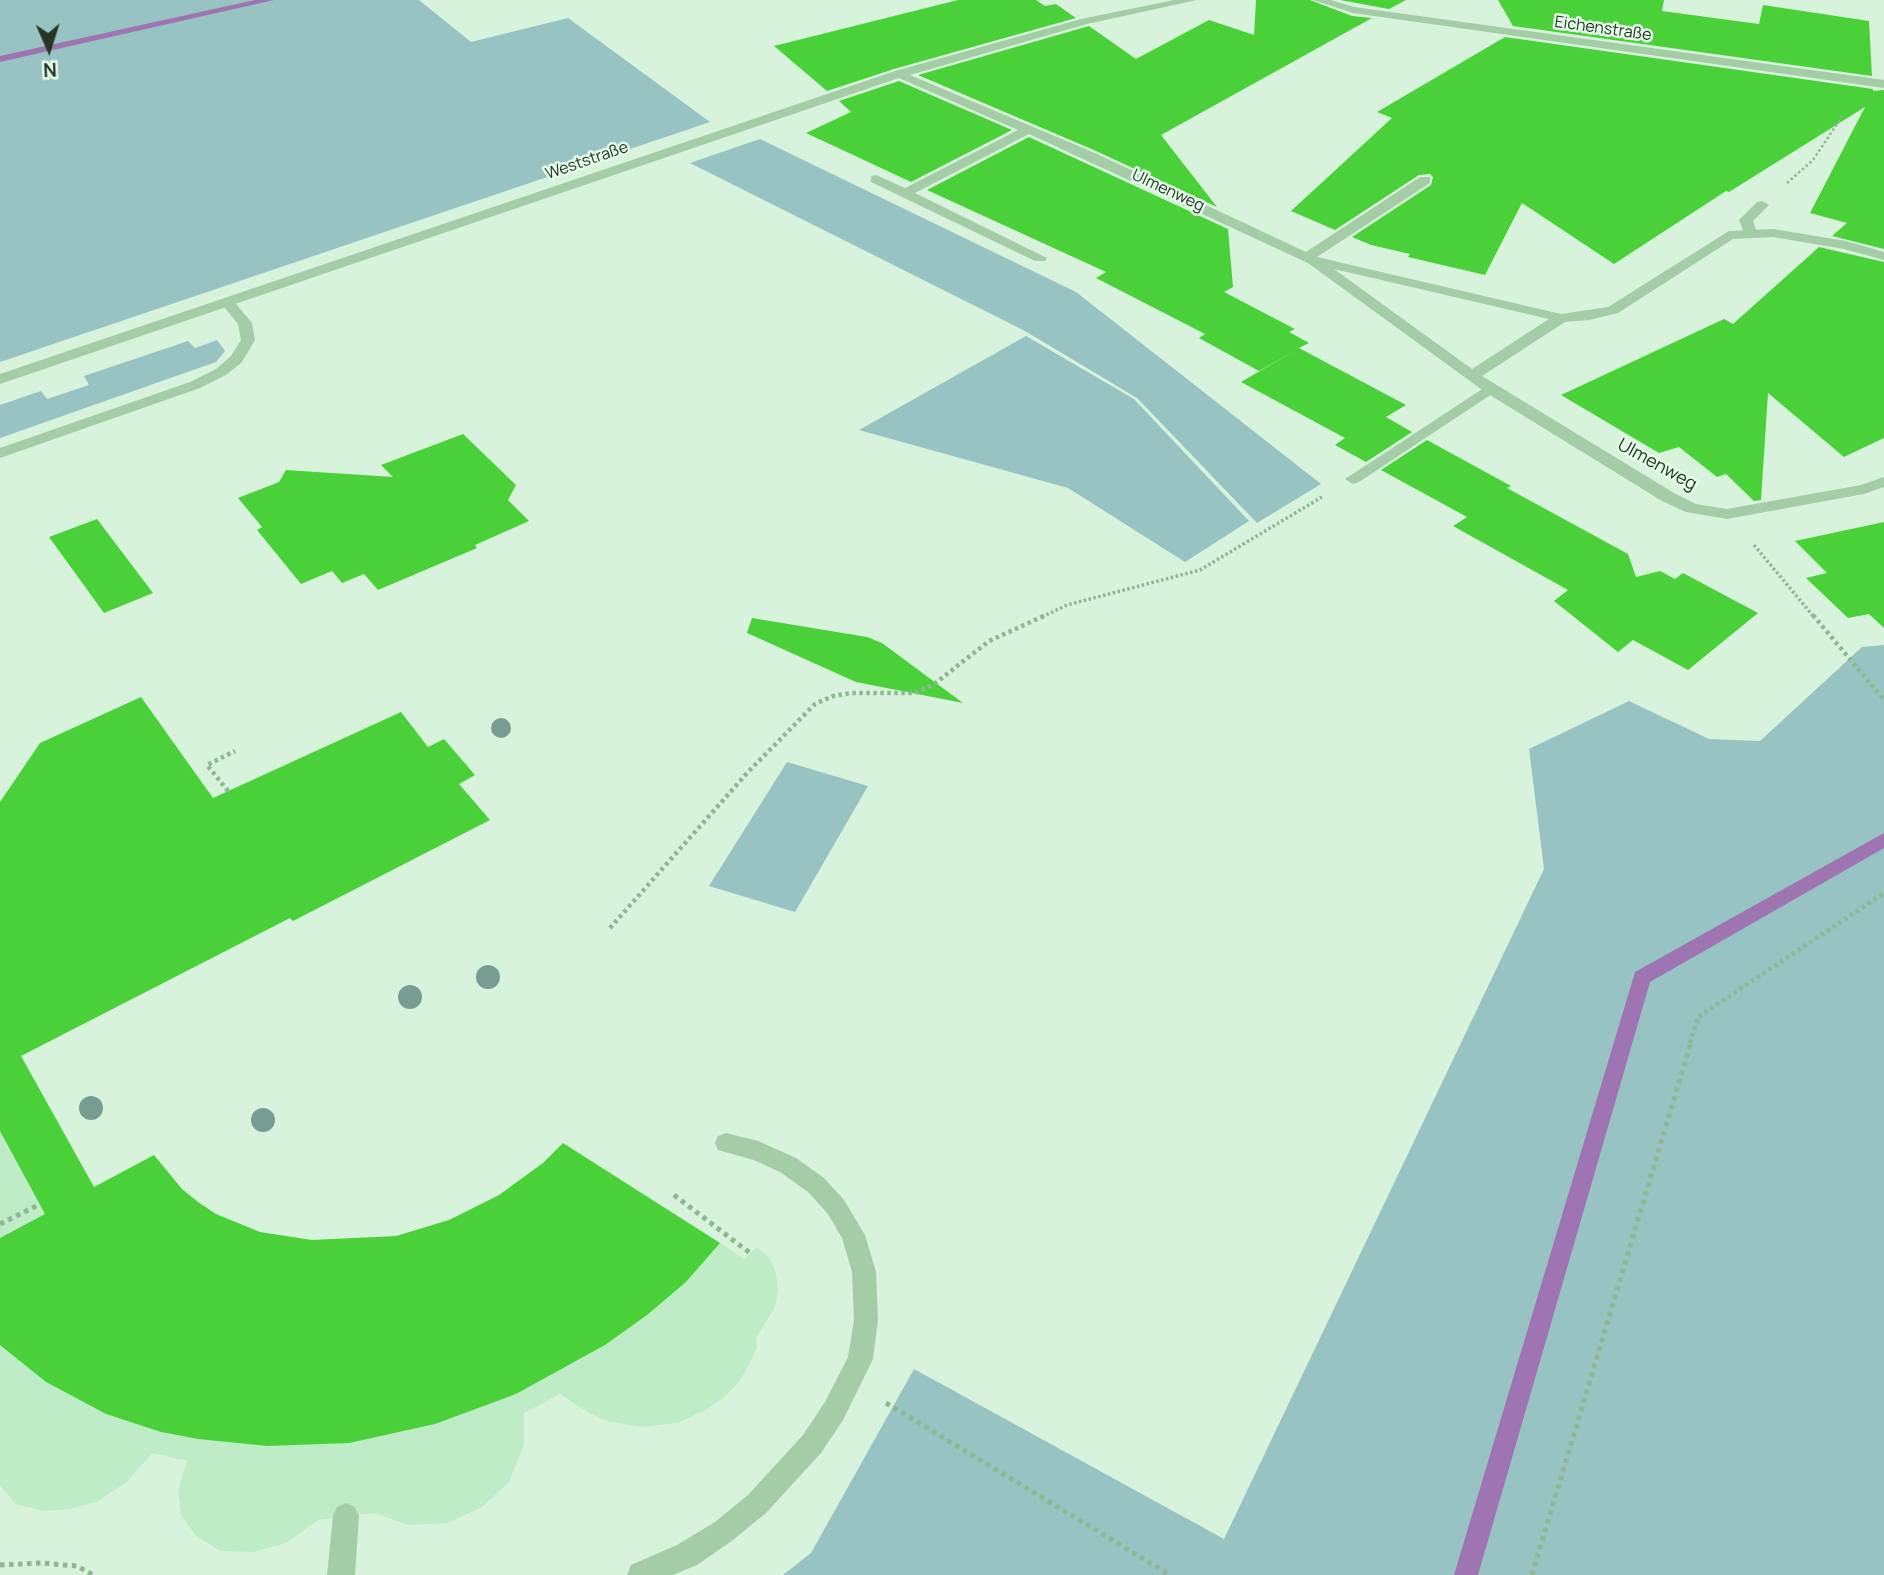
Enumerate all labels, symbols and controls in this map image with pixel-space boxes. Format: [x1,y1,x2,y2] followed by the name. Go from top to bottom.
[1553,13,1653,45] street label: Eichenstraße
[14,14,84,84] north arrow
[43,57,58,83] text: N
[543,138,631,184] street label: Weststraße
[1129,166,1207,216] street label: Ulmenweg
[1613,434,1701,496] street label: Ulmenweg

